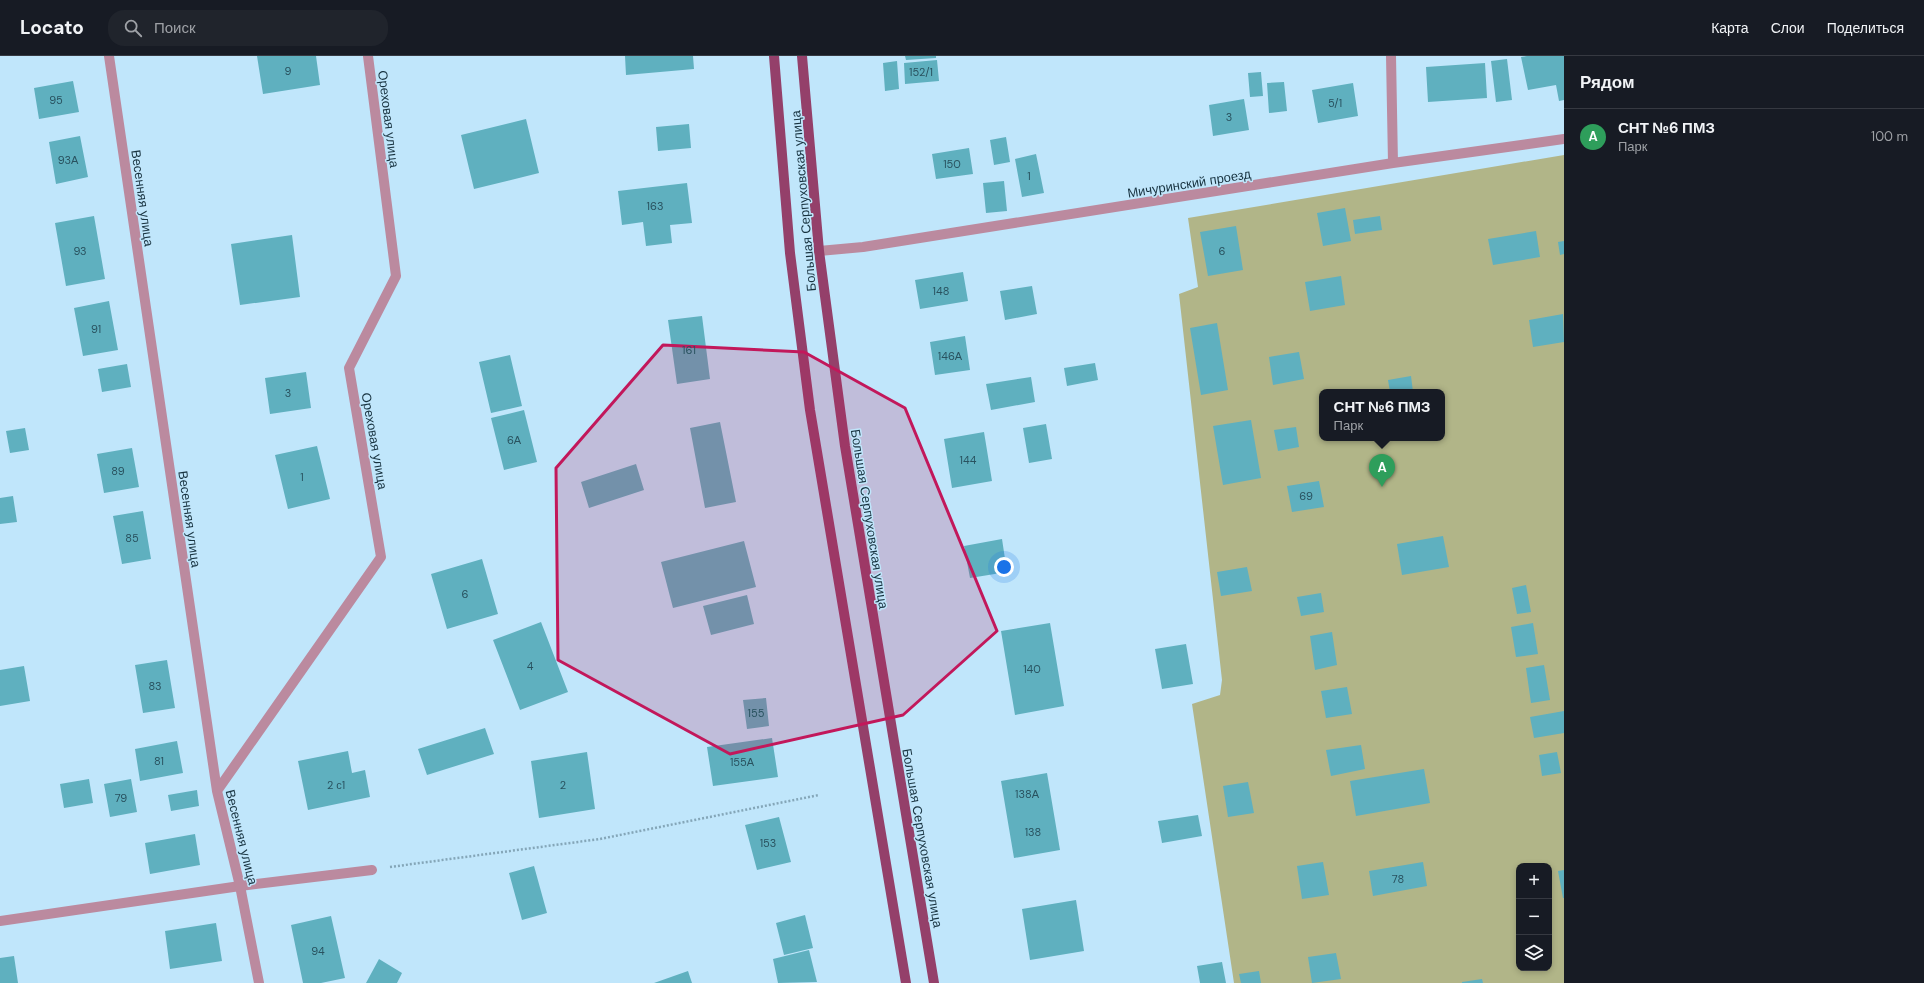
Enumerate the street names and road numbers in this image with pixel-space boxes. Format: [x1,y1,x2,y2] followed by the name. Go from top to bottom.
[374,69,403,170] street label: Ореховая улица
[787,109,820,292] street label: Большая Серпуховская улица
[127,149,158,248] street label: Весенняя улица
[1126,165,1252,202] street label: Мичуринский проезд
[358,391,392,492] street label: Ореховая улица
[847,428,892,611] street label: Большая Серпуховская улица
[174,470,205,569] street label: Весенняя улица
[898,747,947,930] street label: Большая Серпуховская улица
[222,788,262,887] street label: Весенняя улица

